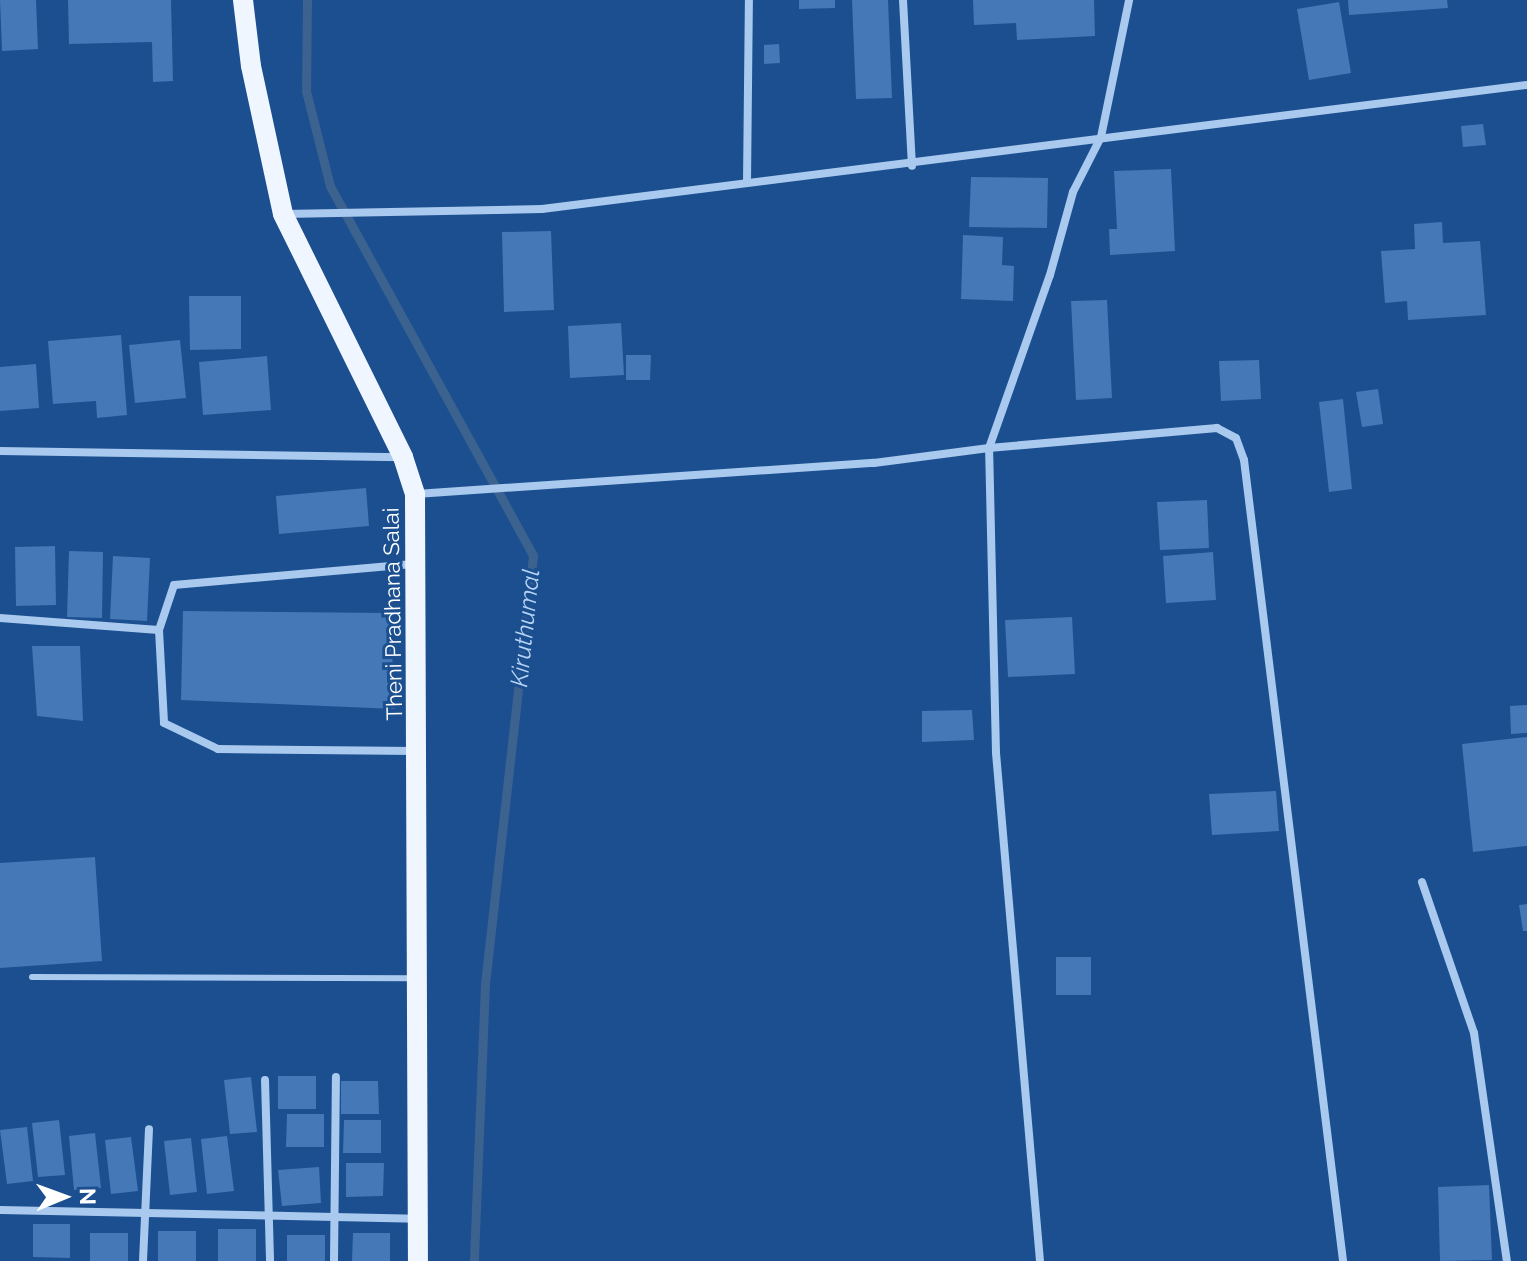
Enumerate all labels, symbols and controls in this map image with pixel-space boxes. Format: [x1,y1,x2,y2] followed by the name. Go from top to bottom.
[378,507,408,721] street label: Theni Pradhana Salai
[504,568,546,688] water label: Kiruthumal
[24,1157,104,1237] north arrow
[75,1188,101,1205] text: N

